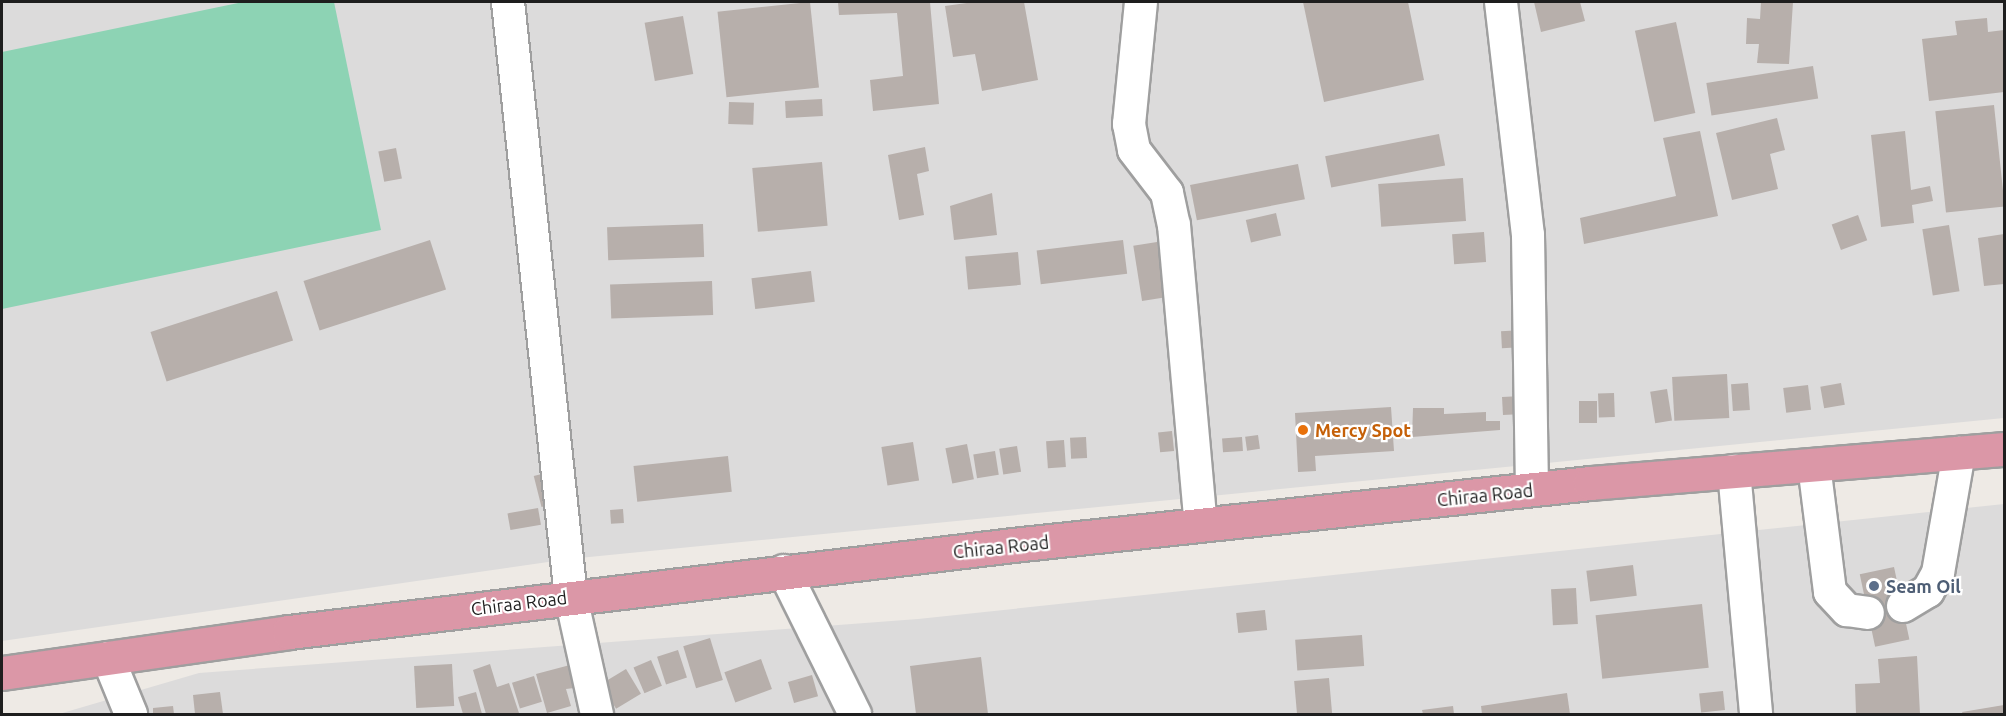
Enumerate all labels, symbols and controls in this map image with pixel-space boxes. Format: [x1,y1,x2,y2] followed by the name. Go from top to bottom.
[1315,419,1411,441] place label: Mercy Spot
[1296,423,1310,437] marker: Mercy Spot
[1436,479,1534,511] street label: Chiraa Road
[952,531,1050,563] street label: Chiraa Road
[1886,575,1961,597] place label: Seam Oil
[1867,579,1881,593] marker: Seam Oil
[470,586,568,620] street label: Chiraa Road

